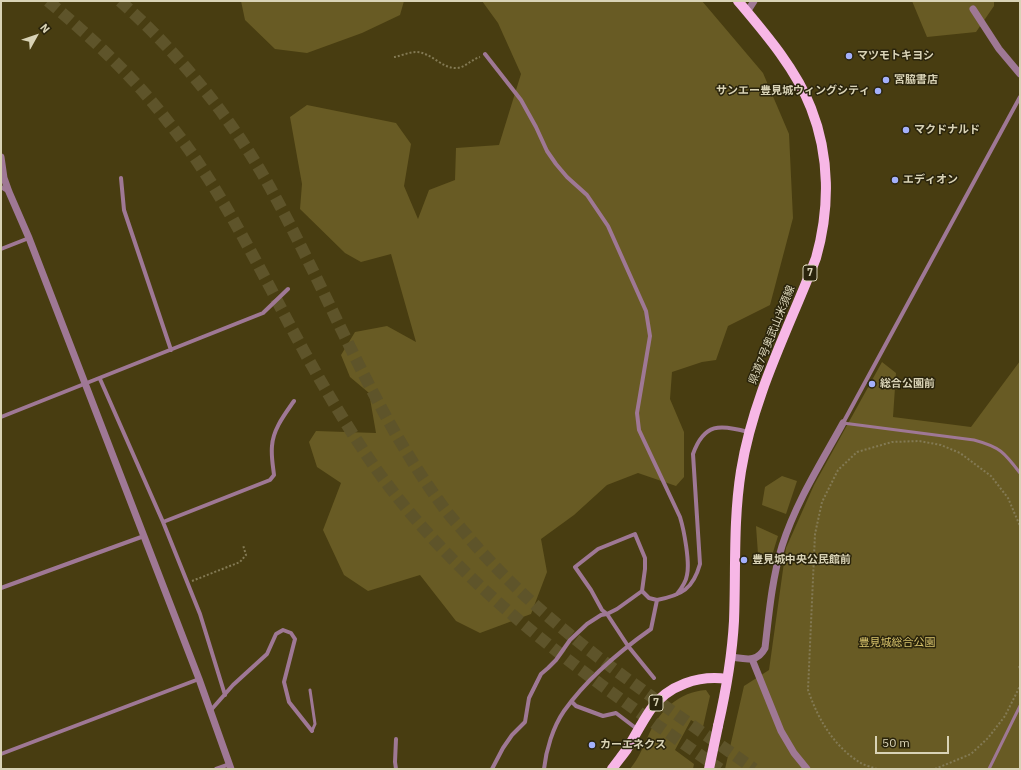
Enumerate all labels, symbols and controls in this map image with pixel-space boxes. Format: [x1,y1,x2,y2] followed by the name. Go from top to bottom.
[16,16,56,56] north arrow
[37,21,53,36] text: N
[857,49,934,63] place label: マツモトキヨシ
[844,51,854,61] marker: マツモトキヨシ
[894,73,938,87] place label: 宮脇書店
[881,75,891,85] marker: 宮脇書店
[716,84,870,98] place label: サンエー豊見城ウィングシティ
[873,86,883,96] marker: サンエー豊見城ウィングシティ
[914,123,980,137] place label: マクドナルド
[901,125,911,135] marker: マクドナルド
[903,173,958,187] place label: エディオン
[890,175,900,185] marker: エディオン
[803,265,817,281] road number: 7
[746,284,798,386] street label: 県道7号奥武山米須線
[880,377,935,391] place label: 総合公園前
[867,379,877,389] marker: 総合公園前
[752,553,851,567] place label: 豊見城中央公民館前
[739,555,749,565] marker: 豊見城中央公民館前
[859,636,935,650] park label: 豊見城総合公園
[649,695,663,711] road number: 7
[877,728,951,754] scale bar
[882,735,910,750] text: 50 m
[600,738,666,752] place label: カーエネクス
[587,740,597,750] marker: カーエネクス

